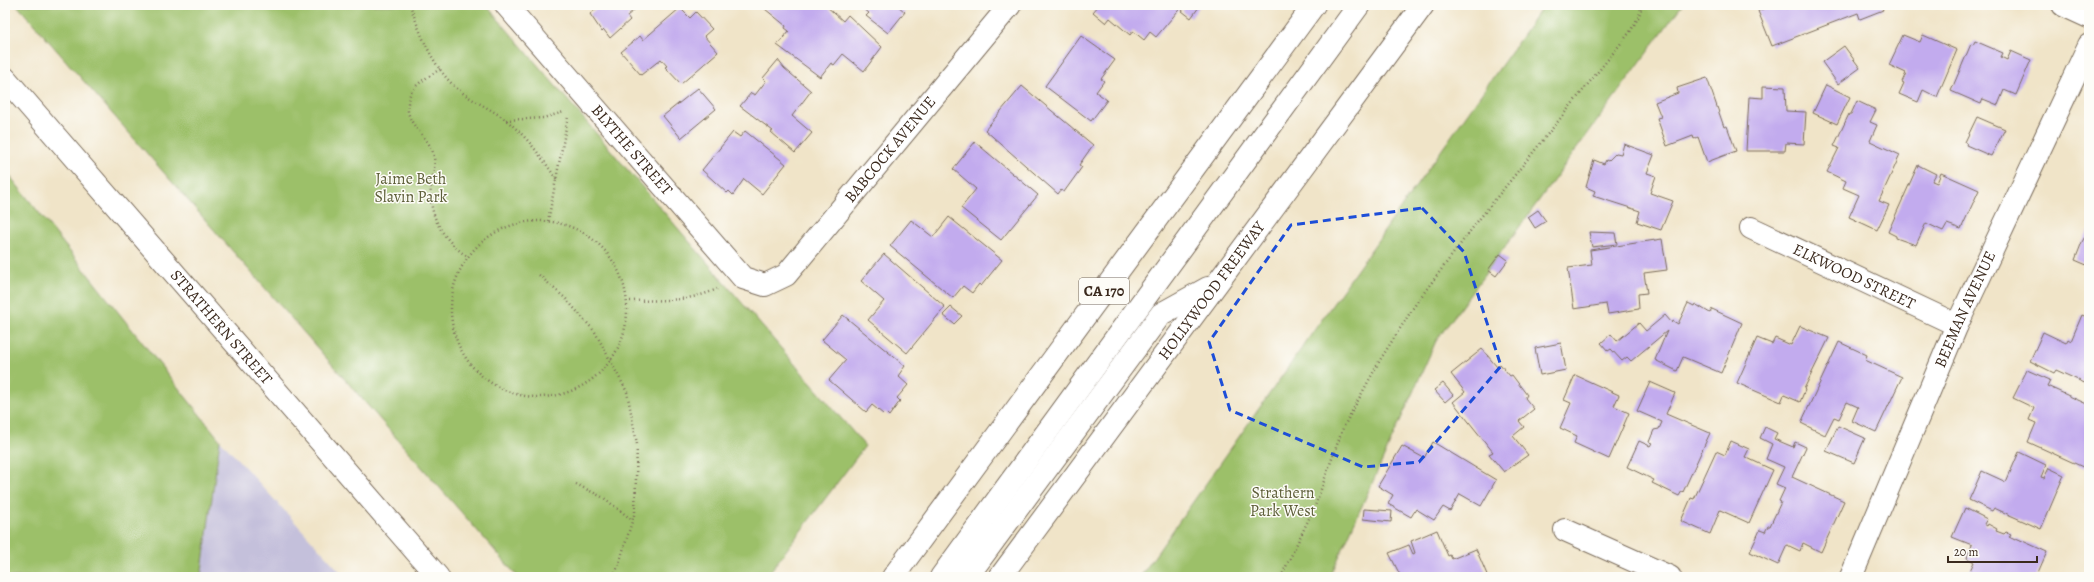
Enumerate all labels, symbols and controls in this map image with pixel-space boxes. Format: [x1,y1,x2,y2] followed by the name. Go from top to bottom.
[839,91,941,207] street label: BABCOCK AVENUE
[586,100,678,200] street label: BLYTHE STREET
[375,168,448,208] park label: Jaime Beth Slavin Park
[1153,217,1270,364] street label: HOLLYWOOD FREEWAY
[1789,238,1919,315] street label: ELKWOOD STREET
[1929,247,2001,371] street label: BEEMAN AVENUE
[165,265,277,390] street label: STRATHERN STREET
[1079,278,1129,304] road number: CA 170
[1250,482,1316,522] park label: Strathern Park West
[1948,538,2037,564] scale bar
[1954,544,1978,560] text: 20 m

